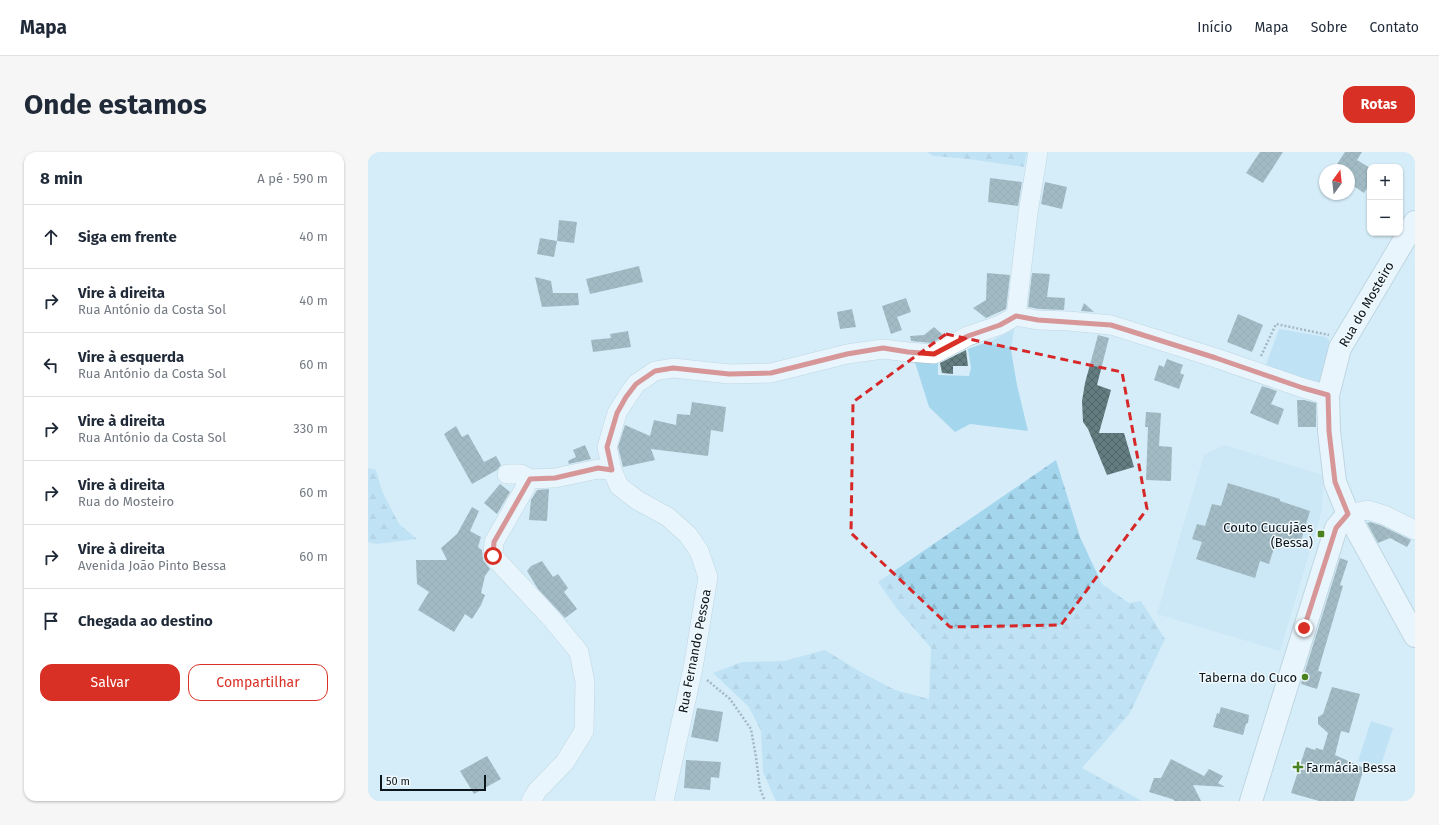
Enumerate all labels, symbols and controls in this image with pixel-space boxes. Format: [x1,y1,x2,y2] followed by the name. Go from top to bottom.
[20,16,67,39] text: Mapa
[1197,19,1232,36] text: Início
[1254,19,1289,36] text: Mapa
[1311,19,1347,36] text: Sobre
[1369,19,1419,36] text: Contato
[1343,86,1415,123] button: Rotas
[24,88,207,121] text: Onde estamos
[1319,164,1355,200] north arrow
[1367,164,1403,236] map controls
[1367,164,1403,200] button: +
[40,168,83,189] text: 8 min
[257,171,328,186] text: A pé · 590 m
[1367,200,1403,236] button: −
[40,226,62,248] icon: ahead
[78,228,177,246] text: Siga em frente
[299,229,328,244] text: 40 m
[1336,259,1397,350] street label: Rua do Mosteiro
[78,284,165,302] text: Vire à direita
[40,290,62,312] icon: right
[299,293,328,308] text: 40 m
[78,302,226,317] text: Rua António da Costa Sol
[78,348,184,366] text: Vire à esquerda
[40,354,62,376] icon: left
[299,357,328,372] text: 60 m
[78,366,226,381] text: Rua António da Costa Sol
[78,412,165,430] text: Vire à direita
[40,418,62,440] icon: right
[293,421,328,436] text: 330 m
[78,430,226,445] text: Rua António da Costa Sol
[78,476,165,494] text: Vire à direita
[40,482,62,504] icon: right
[299,485,328,500] text: 60 m
[78,494,174,509] text: Rua do Mosteiro
[1223,520,1313,550] place label: Couto Cucujães (Bessa)
[1316,529,1326,539] marker: Couto Cucujães (Bessa)
[78,540,165,558] text: Vire à direita
[40,546,62,568] icon: right
[484,547,502,565] route start
[299,549,328,564] text: 60 m
[78,558,226,573] text: Avenida João Pinto Bessa
[675,588,714,714] street label: Rua Fernando Pessoa
[40,610,62,632] icon: arrive
[78,612,213,630] text: Chegada ao destino
[1295,619,1313,637] route end
[40,664,180,701] button: Salvar
[188,664,328,701] button: Compartilhar
[1199,670,1297,685] place label: Taberna do Cuco
[1300,672,1310,682] marker: Taberna do Cuco
[1306,760,1396,775] place label: Farmácia Bessa
[1293,762,1303,772] marker: Farmácia Bessa
[380,773,486,792] scale bar
[386,775,410,788] text: 50 m

